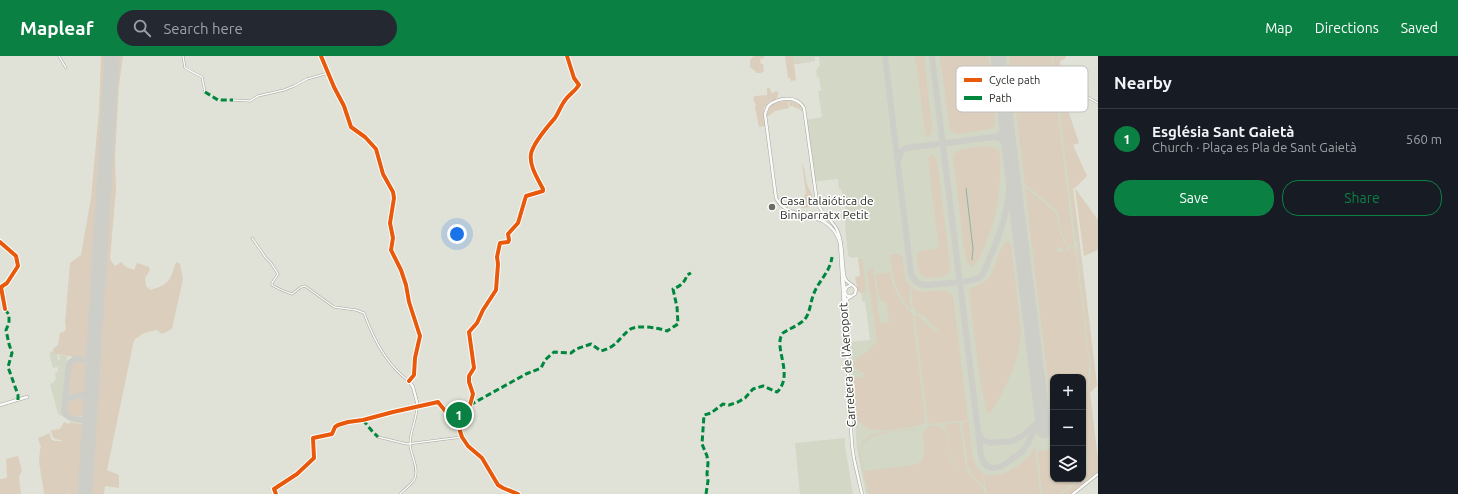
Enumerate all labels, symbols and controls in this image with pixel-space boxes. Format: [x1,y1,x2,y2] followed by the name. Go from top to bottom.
[117,10,397,46] search box
[20,17,93,39] text: Mapleaf
[131,17,153,39] icon: search
[163,20,243,37] text: Search here
[1265,20,1293,36] text: Map
[1315,20,1379,36] text: Directions
[1401,20,1438,36] text: Saved
[956,66,1088,112] legend
[1114,73,1172,92] text: Nearby
[989,74,1040,86] text: Cycle path
[989,92,1012,104] text: Path
[1152,123,1294,140] text: Església Sant Gaietà
[1123,132,1131,146] text: 1
[1406,132,1442,146] text: 560 m
[1152,140,1357,154] text: Church · Plaça es Pla de Sant Gaietà
[1114,180,1274,216] button: Save
[1282,180,1442,216] button: Share
[780,194,874,221] place label: Casa talaiótica de Biniparratx Petit
[767,202,777,212] marker: Casa talaiótica de Biniparratx Petit
[447,224,467,244] your location
[836,302,858,428] street label: Carretera de l'Aeroport
[1050,374,1086,482] map controls
[1050,374,1086,410] button: +
[446,400,472,430] pin: 1
[1050,410,1086,446] button: −
[1050,446,1086,482] button: layers

